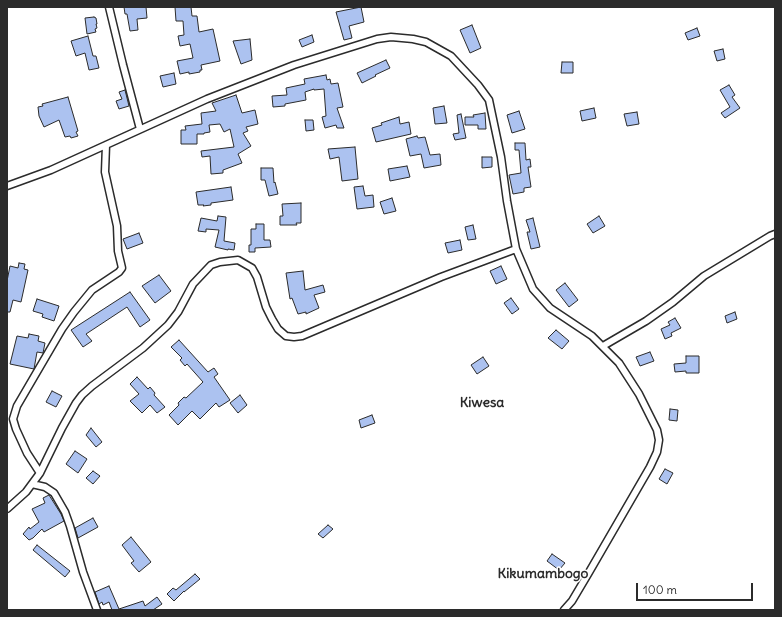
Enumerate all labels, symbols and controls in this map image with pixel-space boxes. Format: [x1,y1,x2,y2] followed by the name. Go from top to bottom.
[460,395,504,411] district label: Kiwesa
[498,566,588,582] district label: Kikumambogo
[638,575,755,601] scale bar
[643,582,677,597] text: 100 m

